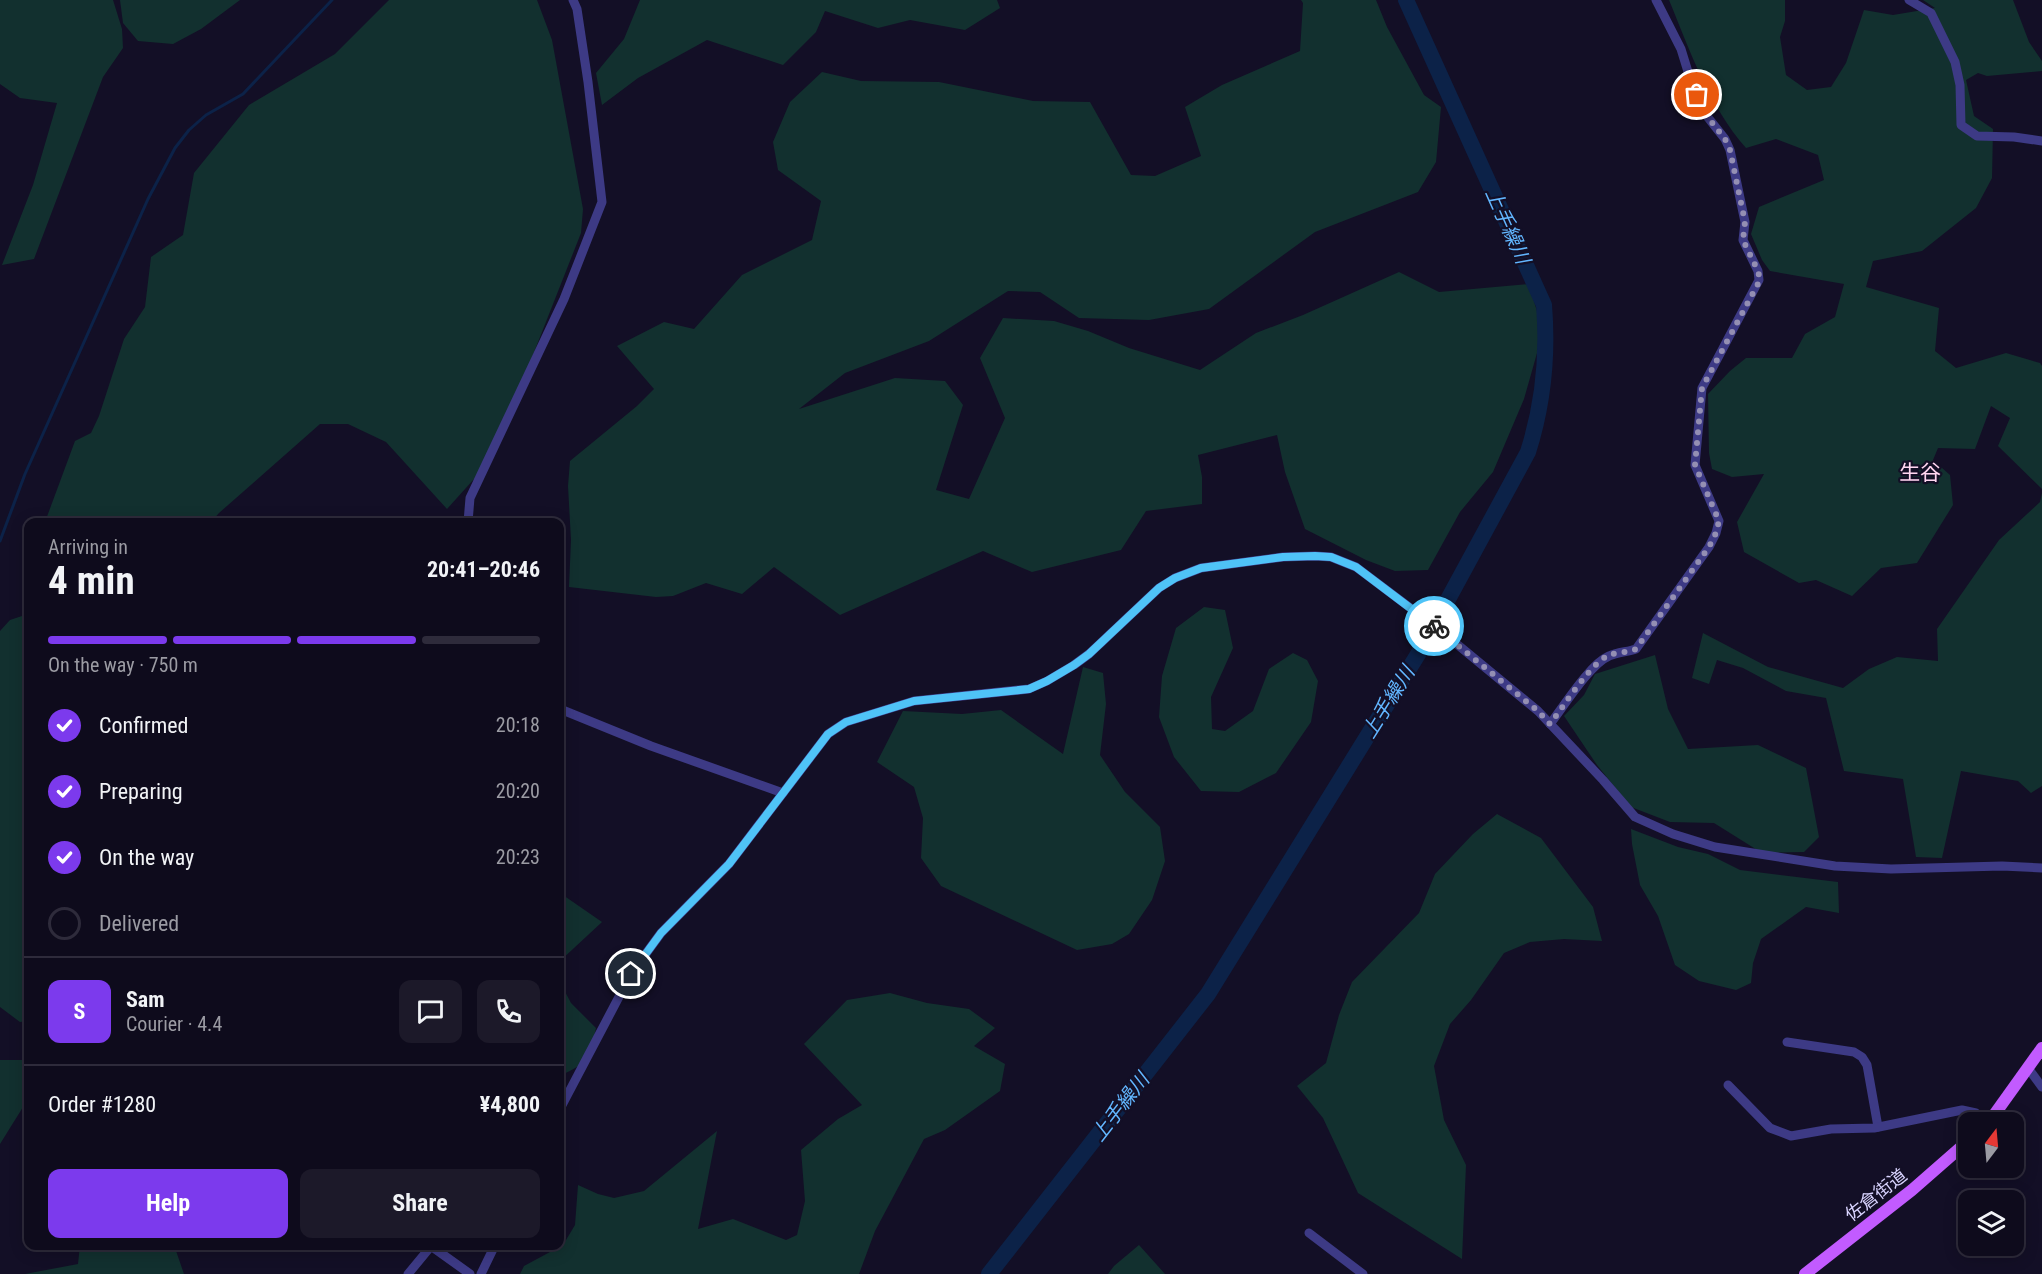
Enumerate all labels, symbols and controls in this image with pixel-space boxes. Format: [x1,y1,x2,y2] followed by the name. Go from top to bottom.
[1671,69,1722,120] pin
[1680,78,1713,111] icon: bag
[1481,185,1536,269] water label: 上手繰川
[1899,461,1941,485] district label: 生谷
[48,535,128,559] text: Arriving in
[427,557,540,582] text: 20:41–20:46
[48,558,135,604] text: 4 min
[1404,596,1464,656] courier
[1418,610,1451,643] icon: bike
[48,653,198,677] text: On the way · 750 m
[1357,660,1420,742] water label: 上手繰川
[48,709,81,742] icon: check
[99,713,188,738] text: Confirmed
[496,713,540,737] text: 20:18
[48,775,81,808] icon: check
[99,779,183,804] text: Preparing
[496,779,540,803] text: 20:20
[48,841,81,874] icon: check
[99,845,194,870] text: On the way
[496,845,540,869] text: 20:23
[99,911,179,936] text: Delivered
[605,948,656,999] pin
[614,957,647,990] icon: home
[399,980,462,1043] button: chat
[477,980,540,1043] button: phone
[126,987,165,1012] text: Sam
[74,999,85,1024] text: S
[126,1012,222,1036] text: Courier · 4.4
[1086,1067,1155,1146] water label: 上手繰川
[48,1092,156,1117] text: Order #1280
[480,1092,540,1117] text: ¥4,800
[1958,1112,2024,1178] north arrow
[1958,1112,2024,1256] map controls
[1841,1164,1911,1225] street label: 佐倉街道
[48,1169,288,1238] button: Help
[300,1169,540,1238] button: Share
[1958,1190,2024,1256] button: layers

